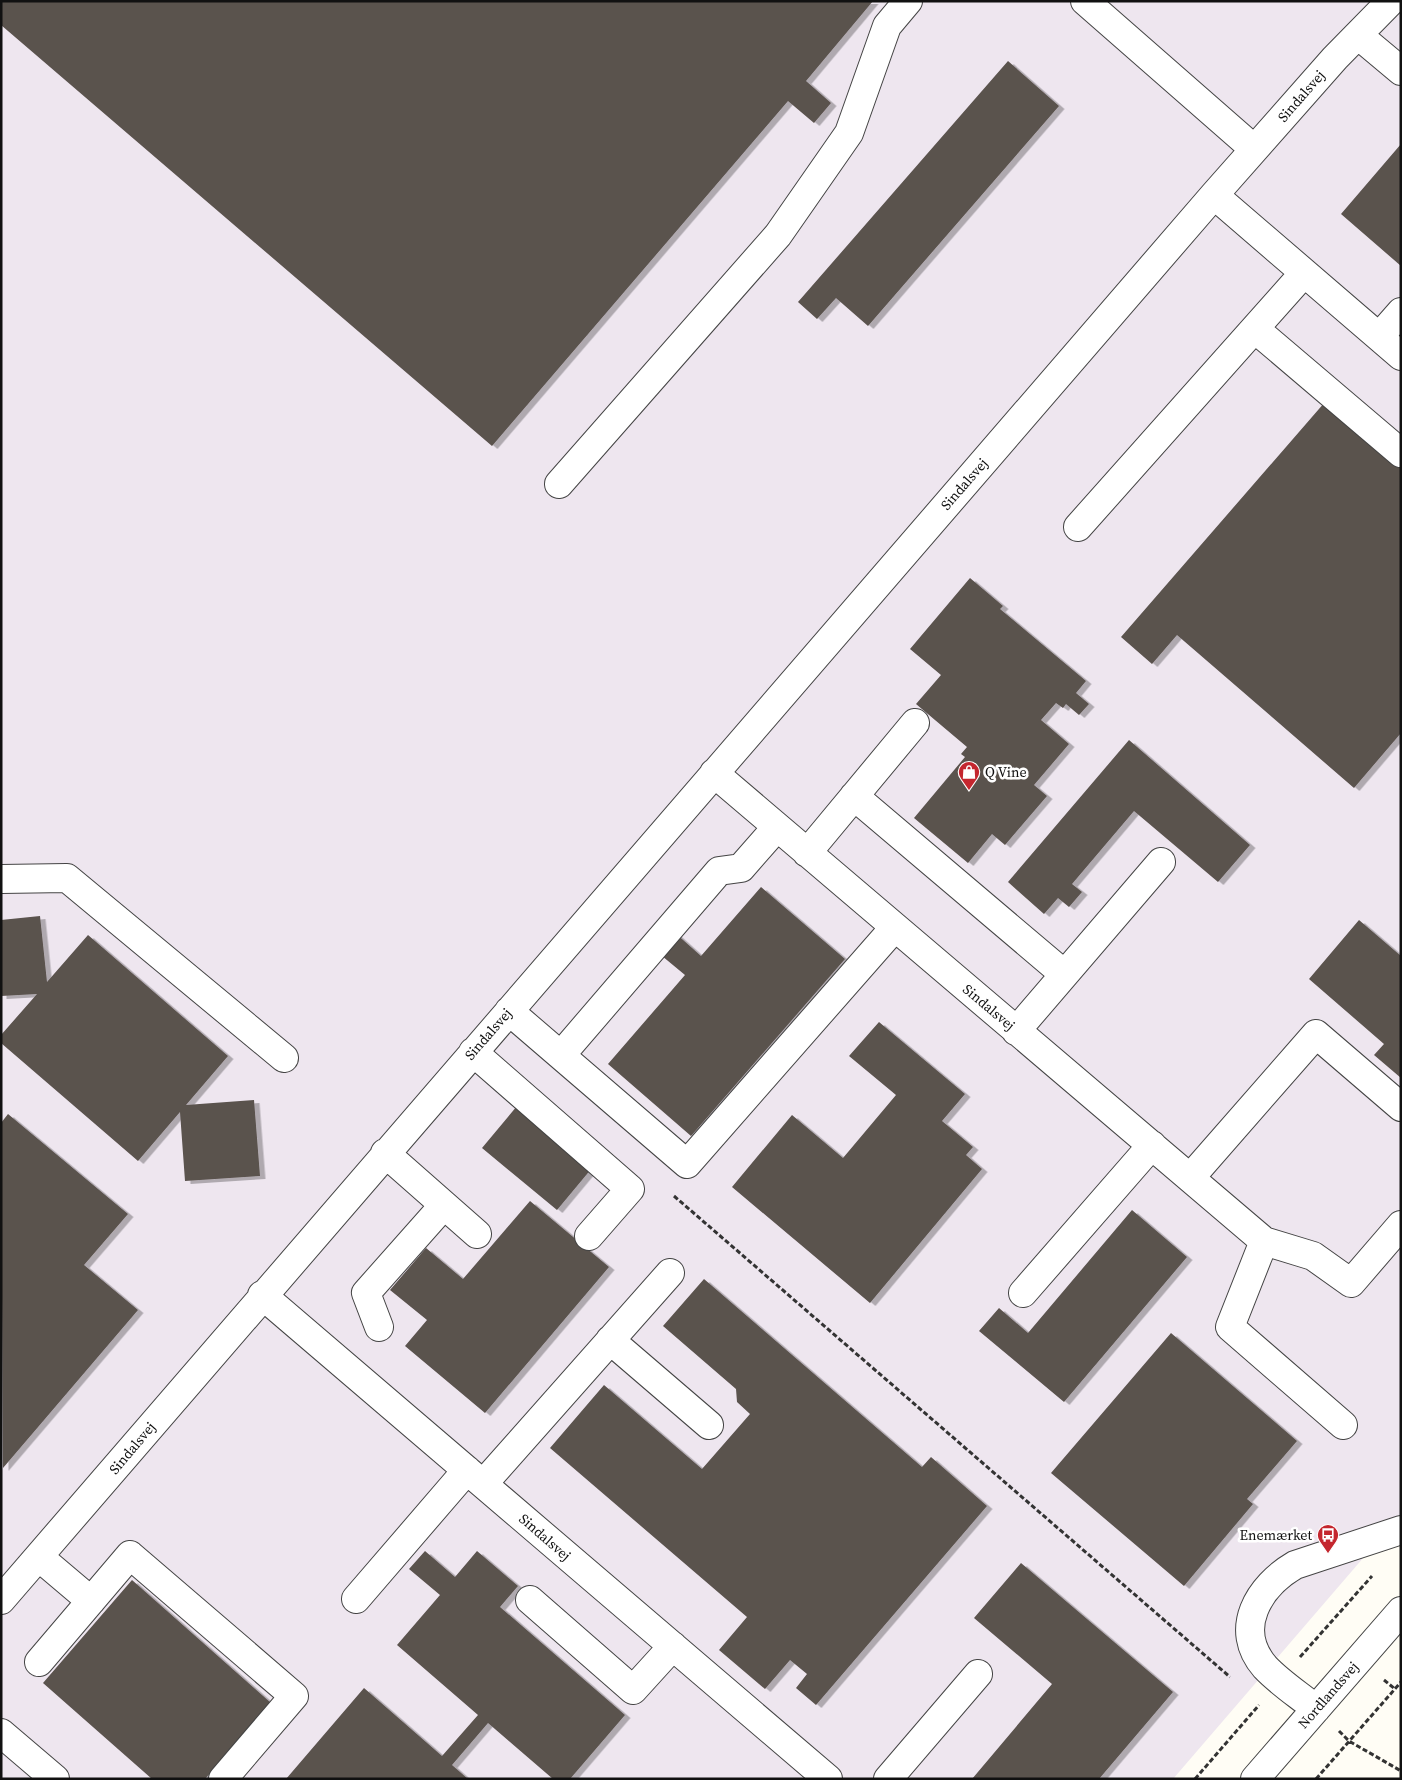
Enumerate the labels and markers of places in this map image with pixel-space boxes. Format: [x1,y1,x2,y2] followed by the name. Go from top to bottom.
[957,760,981,791] shop icon: Q Vine
[985,762,1027,782] place label: Q Vine
[1316,1523,1340,1554] bus stop icon: Enemærket
[1239,1525,1312,1545] place label: Enemærket

